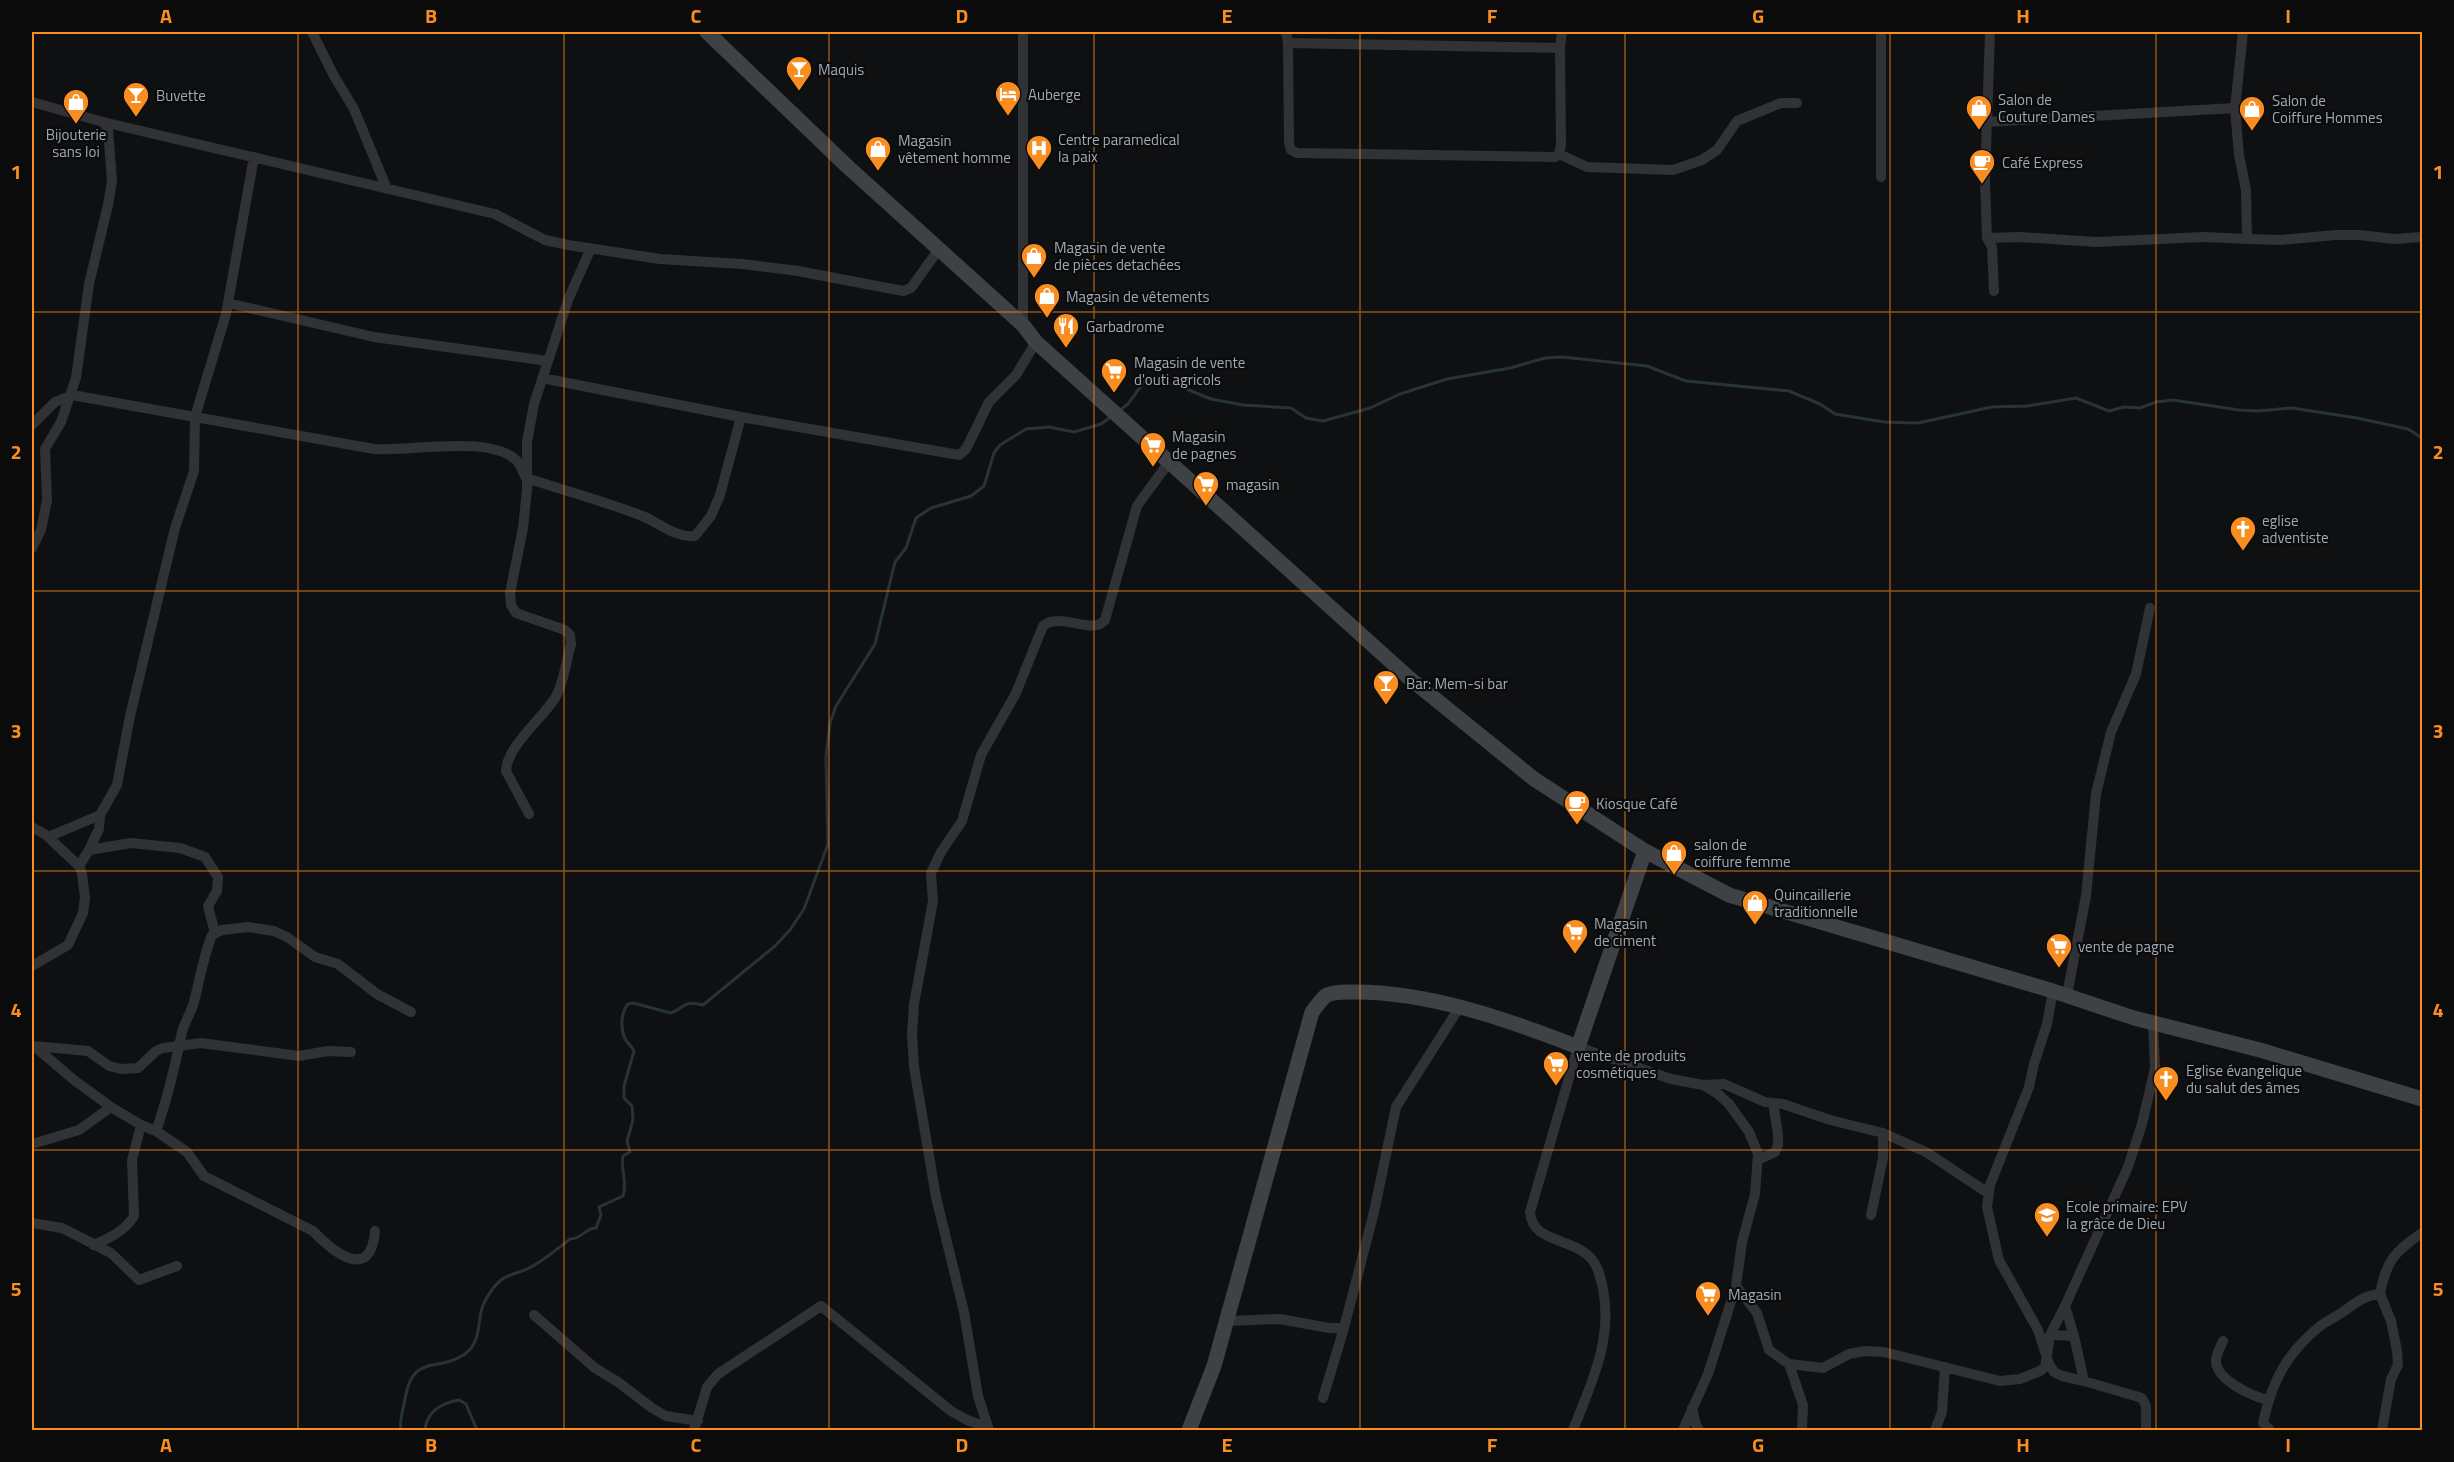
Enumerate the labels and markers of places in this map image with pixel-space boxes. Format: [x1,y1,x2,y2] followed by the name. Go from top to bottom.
[784,54,814,92] bar icon: Maquis
[818,58,864,81] place label: Maquis
[993,79,1023,117] hotel icon: Auberge
[121,80,151,118] bar icon: Buvette
[1028,83,1081,106] place label: Auberge
[156,84,206,107] place label: Buvette
[61,87,91,125] shop icon: Bijouterie sans loi
[1998,88,2095,128] place label: Salon de Couture Dames
[2272,89,2383,129] place label: Salon de Coiffure Hommes
[1964,93,1994,131] shop icon: Salon de Couture Dames
[2237,94,2267,132] shop icon: Salon de Coiffure Hommes
[46,123,106,163] place label: Bijouterie sans loi
[1058,128,1180,168] place label: Centre paramedical la paix
[898,129,1011,169] place label: Magasin vêtement homme
[1024,133,1054,171] hospital icon: Centre paramedical la paix
[863,134,893,172] shop icon: Magasin vêtement homme
[1967,147,1997,185] cafe icon: Café Express
[2002,151,2083,174] place label: Café Express
[1054,236,1181,276] place label: Magasin de vente de pièces detachées
[1019,241,1049,279] shop icon: Magasin de vente de pièces detachées
[1032,281,1062,319] shop icon: Magasin de vêtements
[1066,285,1210,308] place label: Magasin de vêtements
[1051,311,1081,349] restaurant icon: Garbadrome
[1086,315,1164,338] place label: Garbadrome
[1134,351,1245,391] place label: Magasin de vente d'outi agricols
[1099,356,1129,394] supermarket icon: Magasin de vente d'outi agricols
[1172,425,1237,465] place label: Magasin de pagnes
[1138,430,1168,468] supermarket icon: Magasin de pagnes
[1191,469,1221,507] supermarket icon: magasin
[1226,473,1280,496] place label: magasin
[2262,509,2328,549] place label: eglise adventiste
[2228,514,2258,552] church icon: eglise adventiste
[1371,668,1401,706] bar icon: Bar: Mem-si bar
[1406,672,1508,695] place label: Bar: Mem-si bar
[1562,788,1592,826] cafe icon: Kiosque Café
[1596,792,1678,815] place label: Kiosque Café
[1694,833,1791,873] place label: salon de coiffure femme
[1659,838,1689,876] shop icon: salon de coiffure femme
[1774,883,1858,923] place label: Quincaillerie traditionnelle
[1740,888,1770,926] shop icon: Quincaillerie traditionnelle
[1594,912,1657,952] place label: Magasin de ciment
[1560,917,1590,955] supermarket icon: Magasin de ciment
[2044,931,2074,969] supermarket icon: vente de pagne
[2078,935,2174,958] place label: vente de pagne
[1576,1044,1686,1084] place label: vente de produits cosmétiques
[1541,1049,1571,1087] supermarket icon: vente de produits cosmétiques
[2186,1059,2302,1099] place label: Eglise évangelique du salut des âmes
[2151,1064,2181,1102] church icon: Eglise évangelique du salut des âmes
[2066,1195,2188,1235] place label: Ecole primaire: EPV la grâce de Dieu
[2032,1200,2062,1238] school or university icon: Ecole primaire: EPV la grâce de Dieu
[1693,1279,1723,1317] supermarket icon: Magasin
[1728,1283,1782,1306] place label: Magasin

